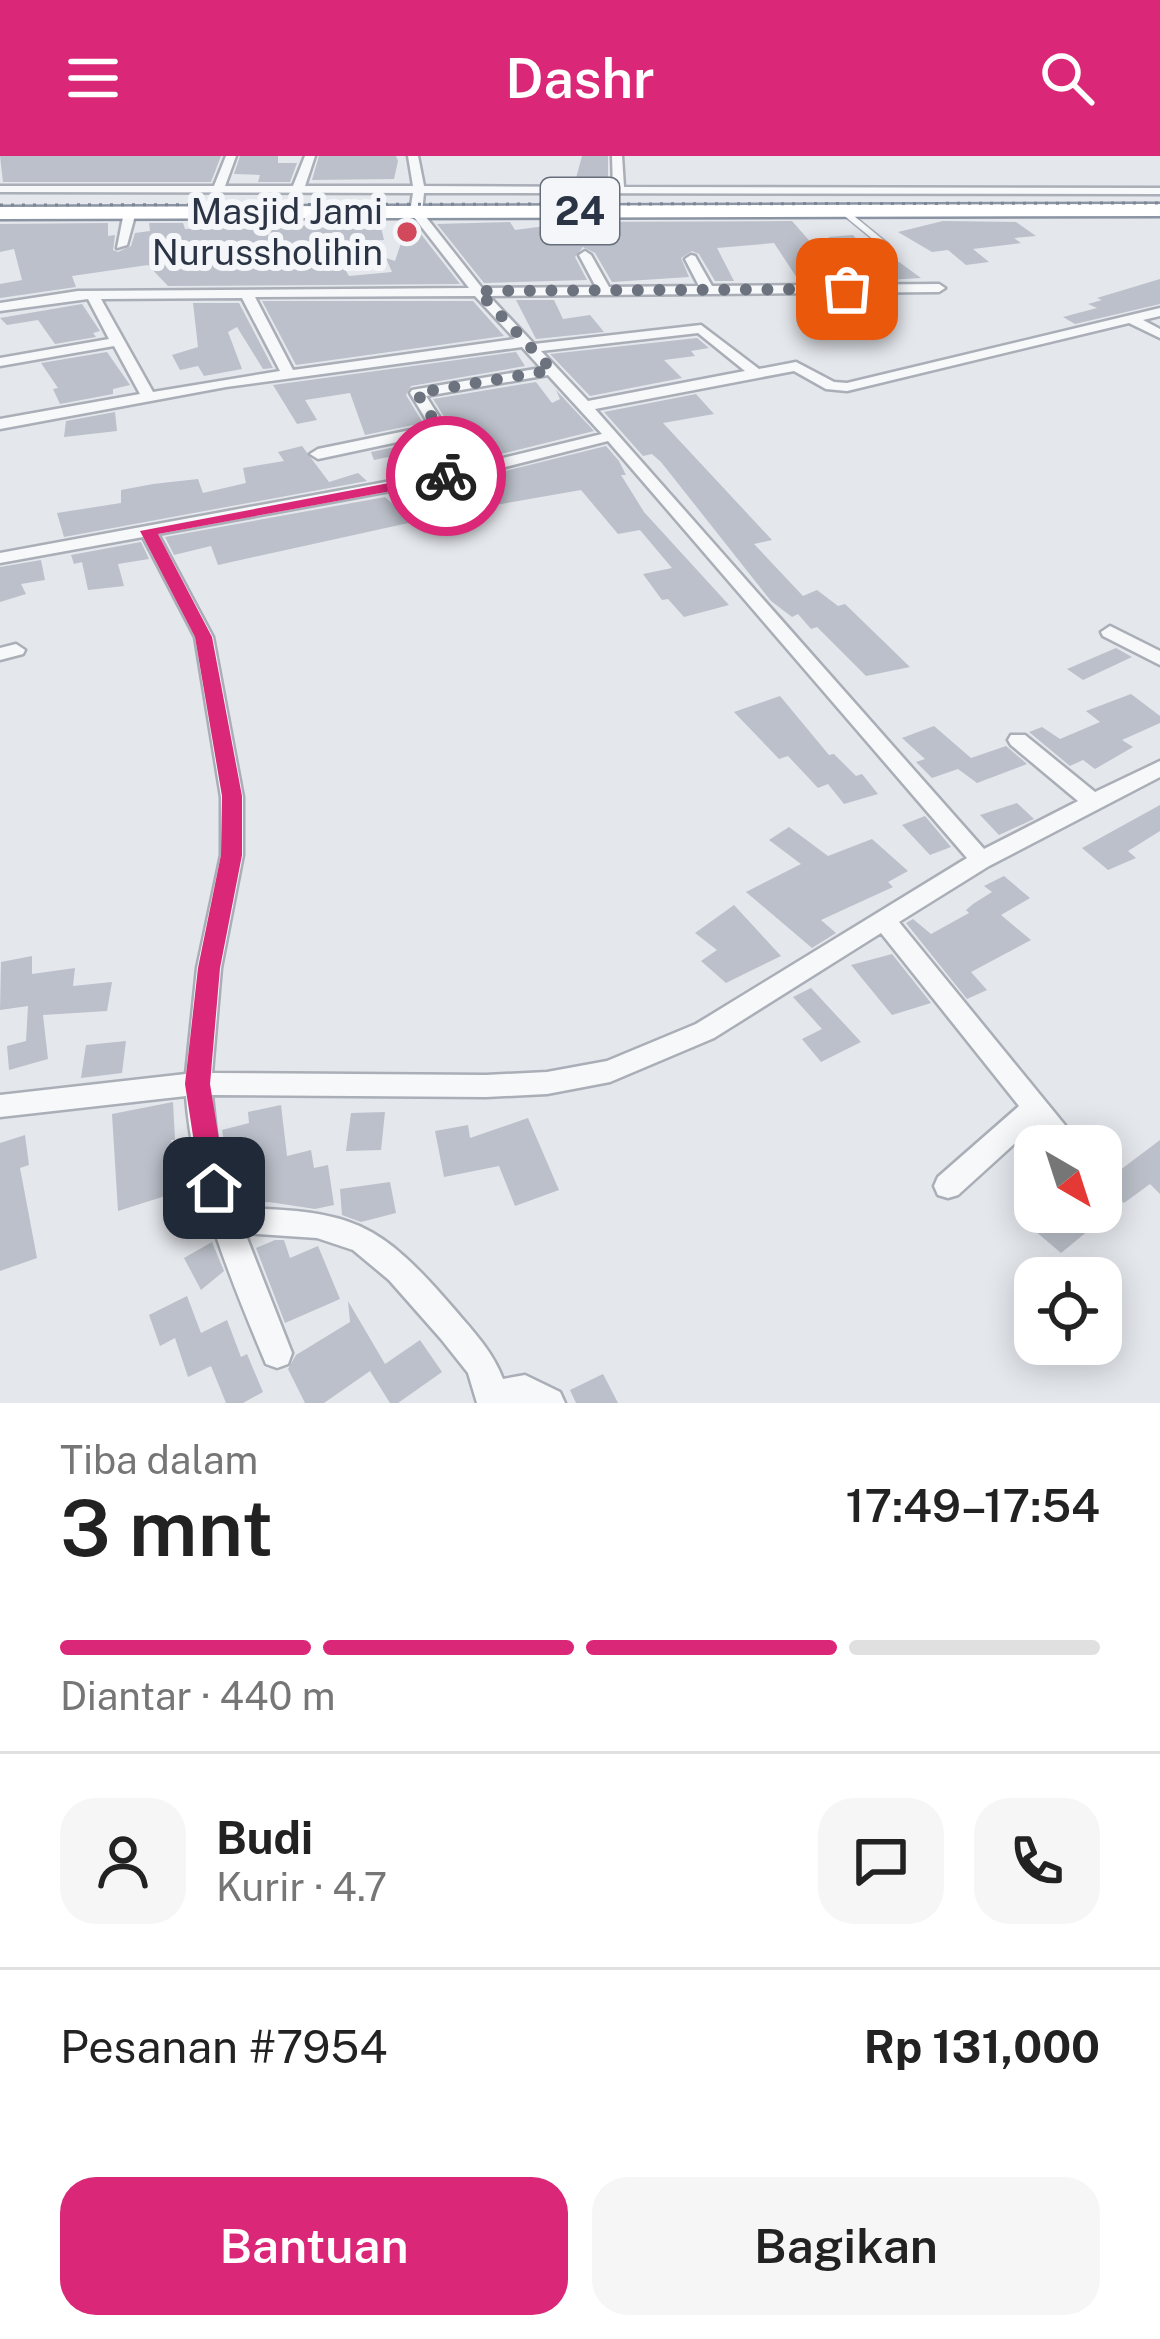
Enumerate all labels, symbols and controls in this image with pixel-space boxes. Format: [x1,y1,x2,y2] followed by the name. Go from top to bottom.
[60,45,126,111] icon: menu
[1034,45,1100,111] icon: search
[505,47,655,110] text: Dashr
[541,178,619,244] road number: 24
[152,190,383,273] place label: Masjid Jami Nurussholihin
[394,219,420,245] marker: Masjid Jami Nurussholihin
[796,238,898,340] pin
[814,256,880,322] icon: bag
[386,416,506,536] courier
[413,443,479,509] icon: bike
[1014,1125,1122,1233] north arrow
[1014,1125,1122,1365] map controls
[163,1137,265,1239] pin
[181,1155,247,1221] icon: home
[1014,1257,1122,1365] button: locate
[60,1437,258,1483] text: Tiba dalam
[846,1479,1100,1532] text: 17:49–17:54
[60,1482,273,1574] text: 3 mnt
[60,1673,336,1719] text: Diantar · 440 m
[60,1798,186,1924] button: person
[818,1798,944,1924] button: chat
[974,1798,1100,1924] button: phone
[216,1811,313,1864] text: Budi
[216,1864,387,1910] text: Kurir · 4.7
[60,2020,388,2073] text: Pesanan #7954
[864,2020,1100,2073] text: Rp 131,000
[60,2177,568,2315] button: Bantuan
[592,2177,1100,2315] button: Bagikan

